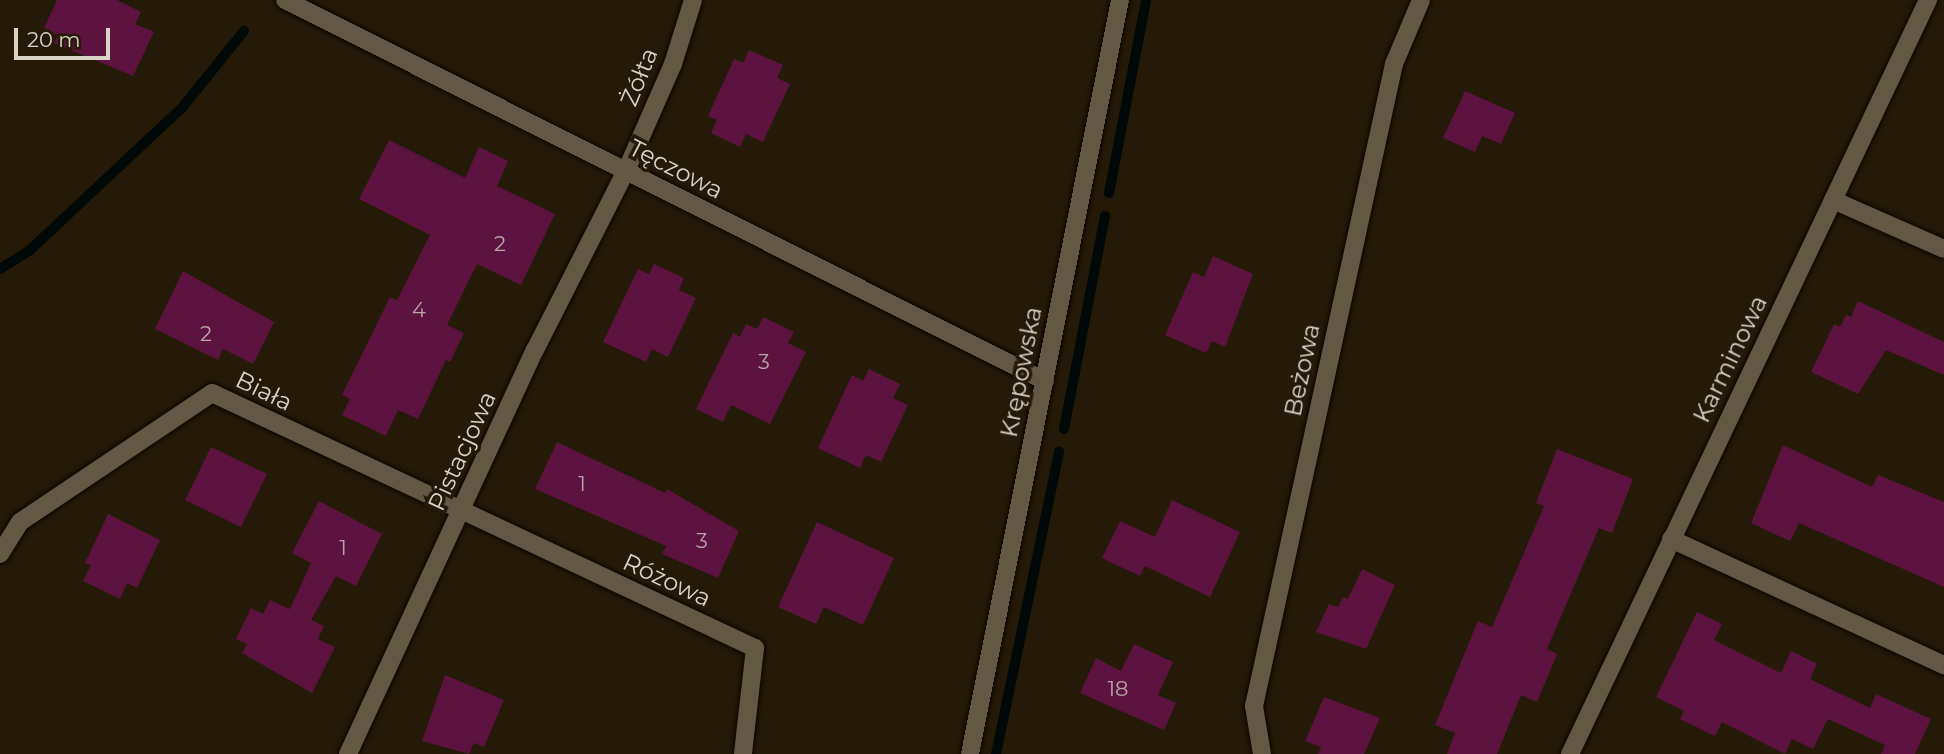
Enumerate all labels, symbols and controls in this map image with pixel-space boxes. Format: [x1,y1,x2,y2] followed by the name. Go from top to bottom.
[18,14,114,58] scale bar
[27,27,81,52] text: 20 m
[614,44,664,110] street label: Żółta
[624,133,728,205] street label: Tęczowa
[494,231,506,257] house number: 2
[1687,291,1773,427] street label: Karminowa
[412,297,426,323] house number: 4
[994,304,1048,440] street label: Krępowska
[200,321,212,347] house number: 2
[1278,321,1326,419] street label: Beżowa
[758,349,770,375] house number: 3
[231,365,297,417] street label: Biała
[422,387,502,515] street label: Pistacjowa
[578,471,586,497] house number: 1
[696,528,708,554] house number: 3
[339,535,347,561] house number: 1
[618,547,716,613] street label: Różowa
[1108,676,1128,702] house number: 18

